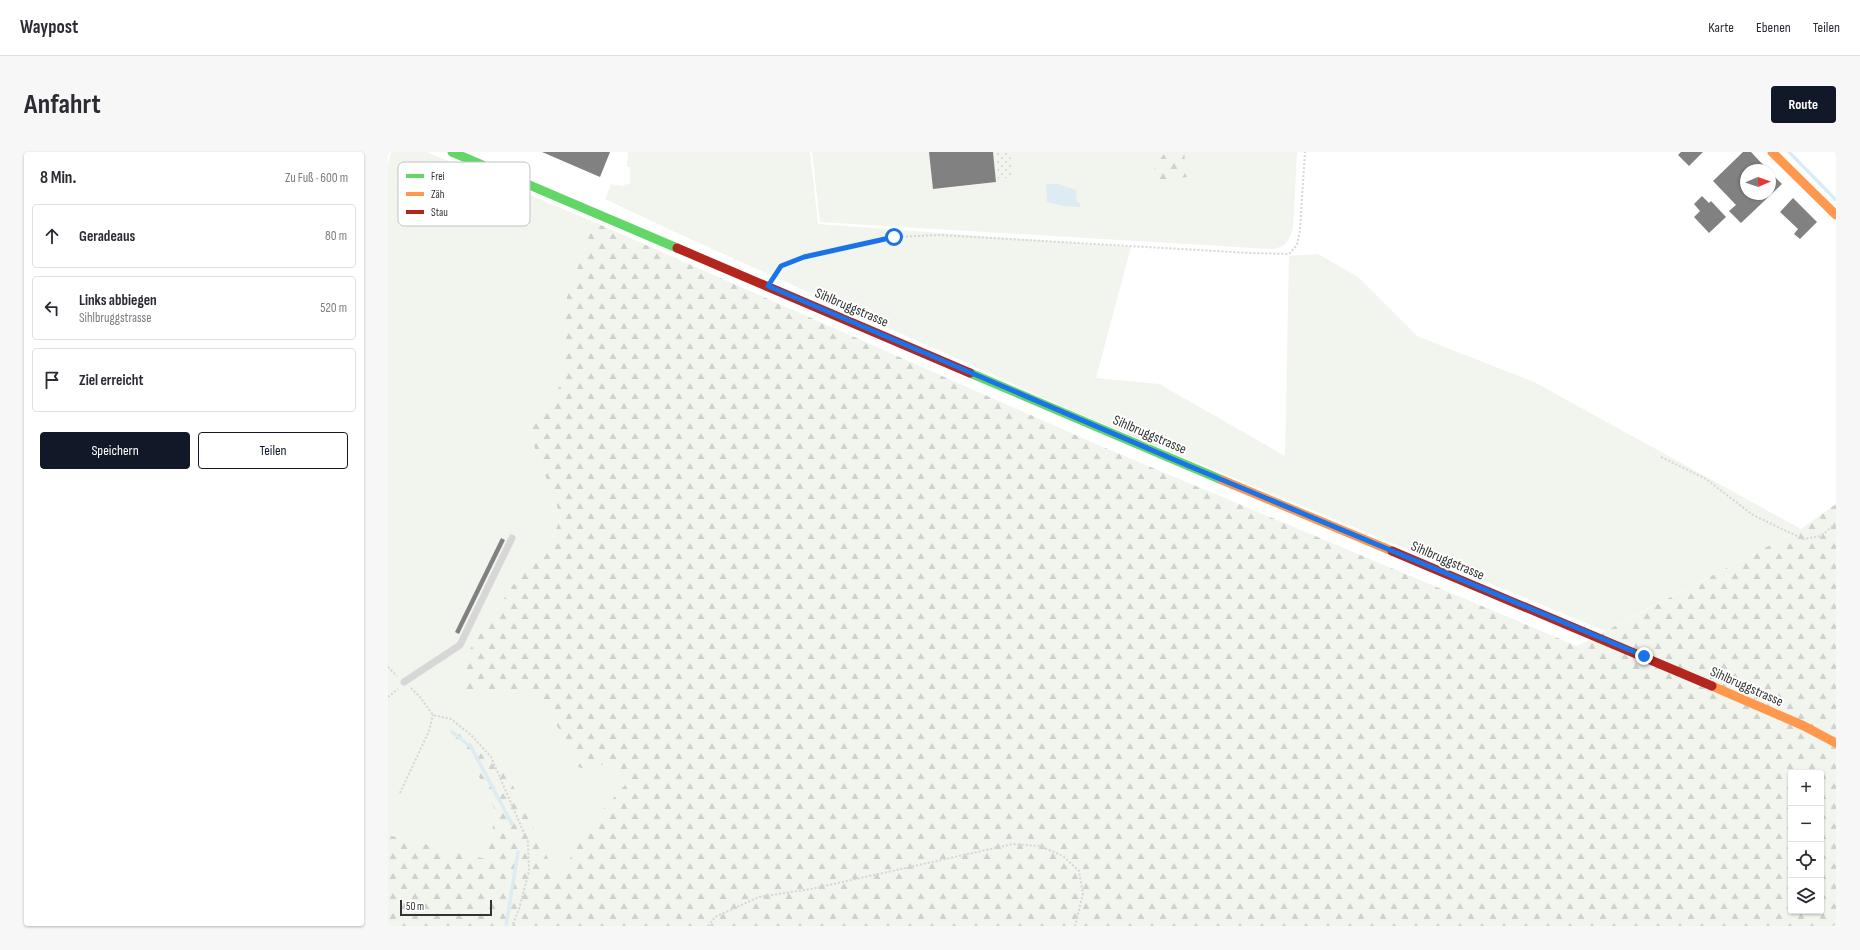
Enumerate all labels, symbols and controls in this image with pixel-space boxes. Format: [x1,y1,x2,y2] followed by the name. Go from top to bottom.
[20,16,78,39] text: Waypost
[1708,19,1734,36] text: Karte
[1756,19,1791,36] text: Ebenen
[1813,19,1840,36] text: Teilen
[1771,86,1836,123] button: Route
[24,88,101,121] text: Anfahrt
[398,162,530,226] legend
[1740,164,1776,200] north arrow
[40,168,76,188] text: 8 Min.
[285,170,348,186] text: Zu Fuß · 600 m
[431,170,445,183] text: Frei
[431,188,445,201] text: Zäh
[431,206,448,219] text: Stau
[41,225,63,247] icon: ahead
[79,227,135,246] text: Geradeaus
[325,228,347,244] text: 80 m
[885,228,903,246] route start
[813,284,891,331] street label: Sihlbruggstrasse
[79,291,157,310] text: Links abbiegen
[41,297,63,319] icon: left
[320,300,347,316] text: 520 m
[79,310,151,326] text: Sihlbruggstrasse
[41,369,63,391] icon: arrive
[79,371,143,390] text: Ziel erreicht
[1111,411,1189,458] street label: Sihlbruggstrasse
[40,432,190,469] button: Speichern
[198,432,348,469] button: Teilen
[1409,537,1487,584] street label: Sihlbruggstrasse
[1635,647,1653,665] route end
[1708,663,1786,710] street label: Sihlbruggstrasse
[1788,770,1824,914] map controls
[1788,770,1824,806] button: +
[1788,806,1824,842] button: −
[1788,842,1824,878] button: locate
[1788,878,1824,914] button: layers
[400,898,492,917] scale bar
[406,900,424,913] text: 50 m

